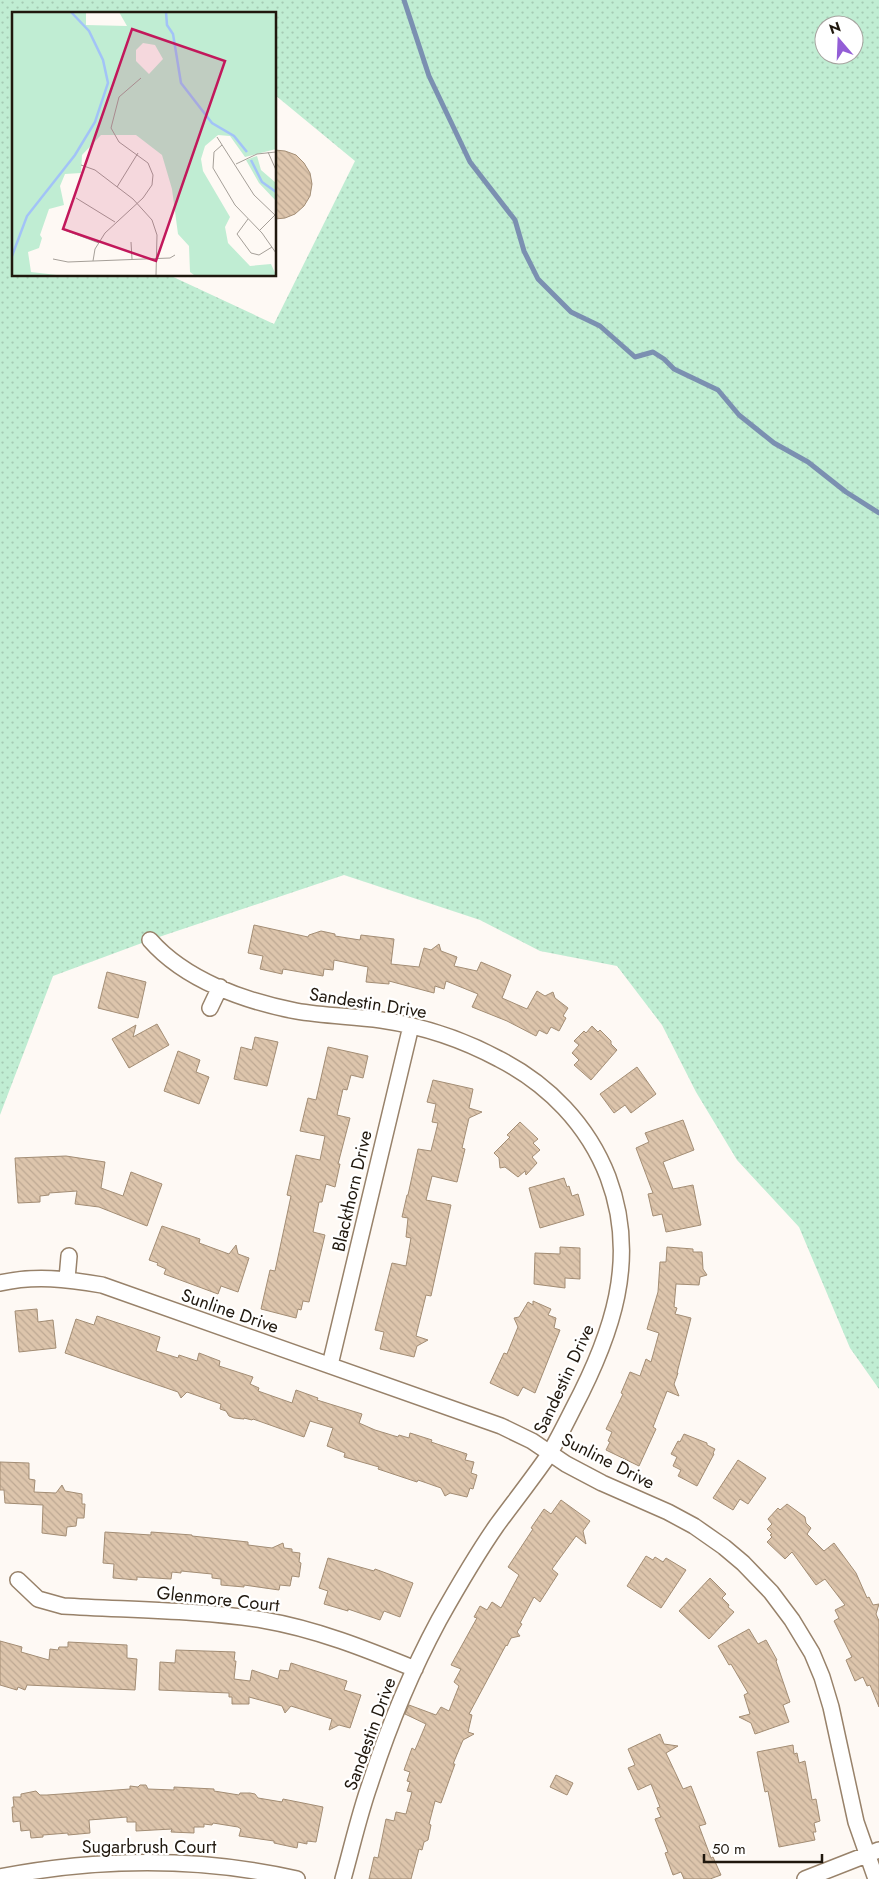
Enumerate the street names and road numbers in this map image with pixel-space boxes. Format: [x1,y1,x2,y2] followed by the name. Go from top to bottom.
[307,981,429,1025] street label: Sandestin Drive
[325,1128,379,1254] street label: Blackthorn Drive
[178,1282,282,1340] street label: Sunline Drive
[527,1320,601,1438] street label: Sandestin Drive
[557,1426,659,1496] street label: Sunline Drive
[155,1580,281,1618] street label: Glenmore Court
[337,1674,403,1794] street label: Sandestin Drive
[82,1834,217,1860] street label: Sugarbrush Court

